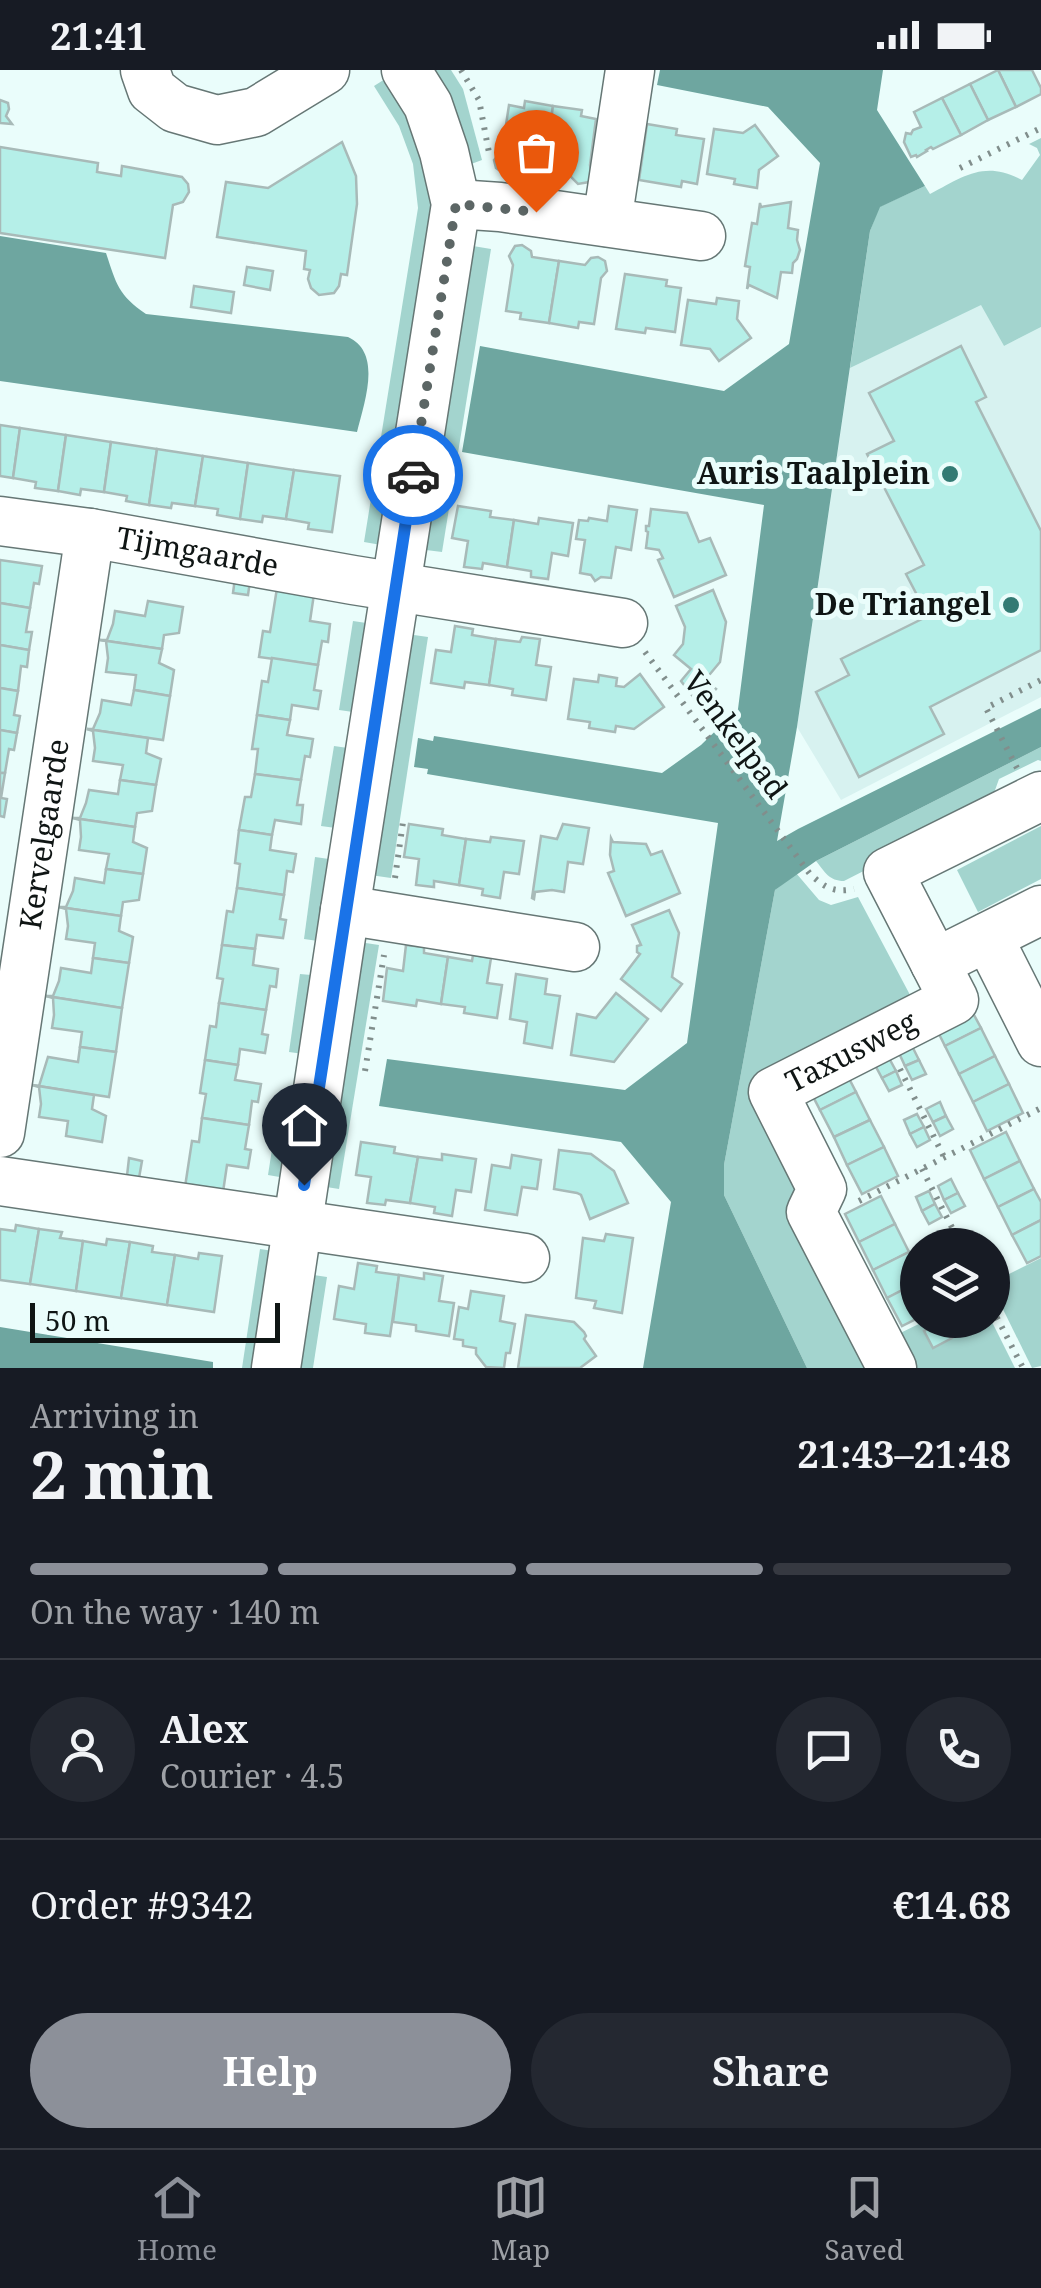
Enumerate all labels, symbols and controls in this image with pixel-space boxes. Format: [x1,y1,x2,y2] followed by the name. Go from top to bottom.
[50,9,147,61] text: 21:41
[494,110,579,213] pin
[509,125,564,180] icon: bag
[363,425,463,525] courier
[386,448,441,503] icon: car
[697,452,930,493] place label: Auris Taalplein
[939,463,961,485] marker: Auris Taalplein
[113,516,282,585] street label: Tijmgaarde
[815,583,991,624] place label: De Triangel
[1000,594,1022,616] marker: De Triangel
[675,662,798,806] street label: Venkelpad
[9,736,78,932] street label: Kervelgaarde
[778,1000,924,1101] street label: Taxusweg
[262,1083,347,1186] pin
[277,1098,332,1153] icon: home
[900,1228,1010,1338] map controls
[900,1228,1010,1338] button: layers
[30,1298,280,1342] scale bar
[45,1301,110,1339] text: 50 m
[30,1394,199,1437] text: Arriving in
[797,1427,1011,1479] text: 21:43–21:48
[30,1430,214,1518] text: 2 min
[30,1590,320,1633] text: On the way · 140 m
[30,1697,135,1802] button: person
[776,1697,881,1802] button: chat
[906,1697,1011,1802] button: phone
[160,1702,248,1754] text: Alex
[160,1754,344,1797] text: Courier · 4.5
[30,1878,254,1930] text: Order #9342
[893,1878,1011,1930] text: €14.68
[30,2013,511,2128] button: Help
[531,2013,1011,2128] button: Share
[137,2170,217,2268] tab: Home
[491,2170,550,2268] tab: Map
[825,2170,904,2268] tab: Saved

